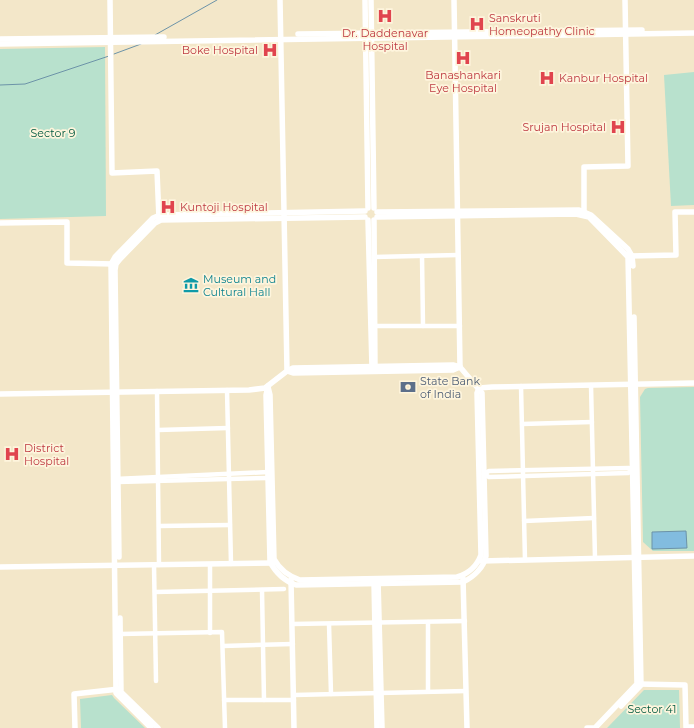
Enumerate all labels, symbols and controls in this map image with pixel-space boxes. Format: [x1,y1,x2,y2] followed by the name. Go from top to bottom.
[376,7,394,25] hospital icon: Dr. Daddenavar Hospital
[489,11,595,38] place label: Sanskruti Homeopathy Clinic
[468,15,486,33] hospital icon: Sanskruti Homeopathy Clinic
[342,26,428,53] place label: Dr. Daddenavar Hospital
[261,41,279,59] hospital icon: Boke Hospital
[182,43,258,57] place label: Boke Hospital
[454,49,472,67] hospital icon: Banashankari Eye Hospital
[425,68,501,95] place label: Banashankari Eye Hospital
[538,69,556,87] hospital icon: Kanbur Hospital
[559,71,648,85] place label: Kanbur Hospital
[609,118,627,136] hospital icon: Srujan Hospital
[522,120,606,134] place label: Srujan Hospital
[31,126,76,140] park label: Sector 9
[159,198,177,216] hospital icon: Kuntoji Hospital
[180,200,268,214] place label: Kuntoji Hospital
[203,272,276,299] place label: Museum and Cultural Hall
[182,276,200,294] museum icon: Museum and Cultural Hall
[420,374,481,401] place label: State Bank of India
[399,378,417,396] bank icon: State Bank of India
[24,441,69,468] place label: District Hospital
[3,445,21,463] hospital icon: District Hospital
[627,702,677,716] park label: Sector 41

